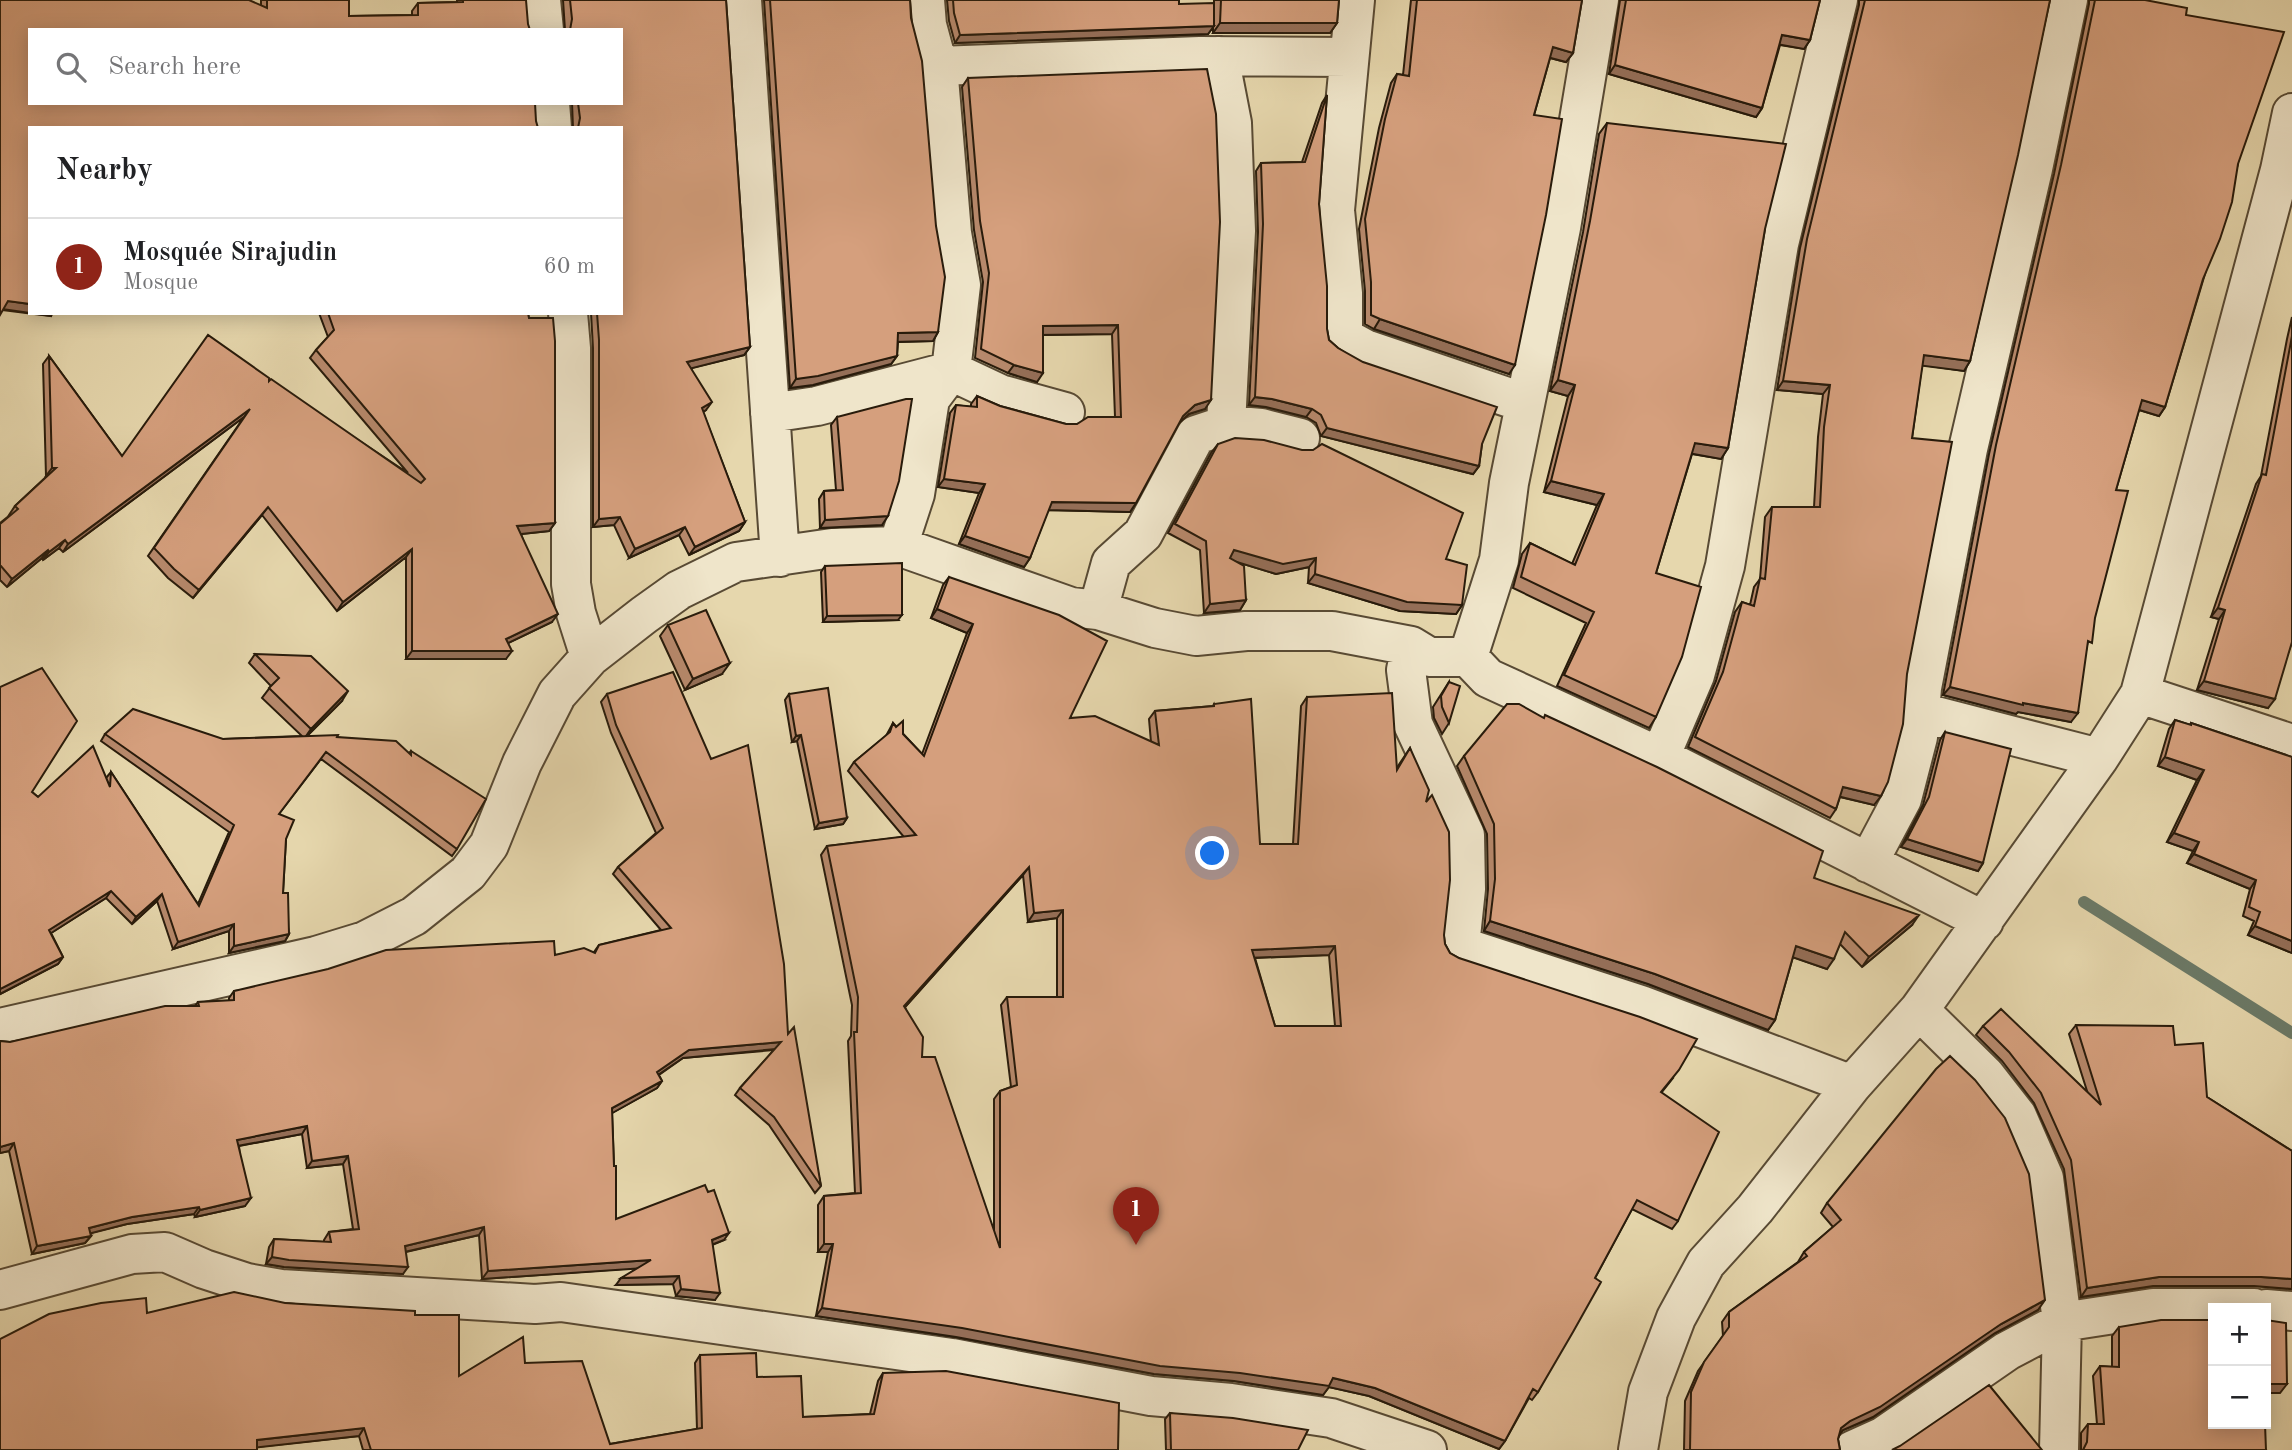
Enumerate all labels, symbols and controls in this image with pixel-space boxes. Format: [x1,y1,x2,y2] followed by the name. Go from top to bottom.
[28,28,623,105] search box
[52,48,90,86] icon: search
[108,54,241,80] text: Search here
[56,156,153,186] text: Nearby
[123,240,337,266] text: Mosquée Sirajudin
[72,255,86,278] text: 1
[544,255,595,278] text: 60 m
[123,271,198,294] text: Mosque
[1195,836,1229,870] your location
[1113,1187,1159,1245] pin: 1
[2208,1303,2271,1429] map controls
[2208,1303,2271,1366] button: +
[2208,1366,2271,1429] button: −

